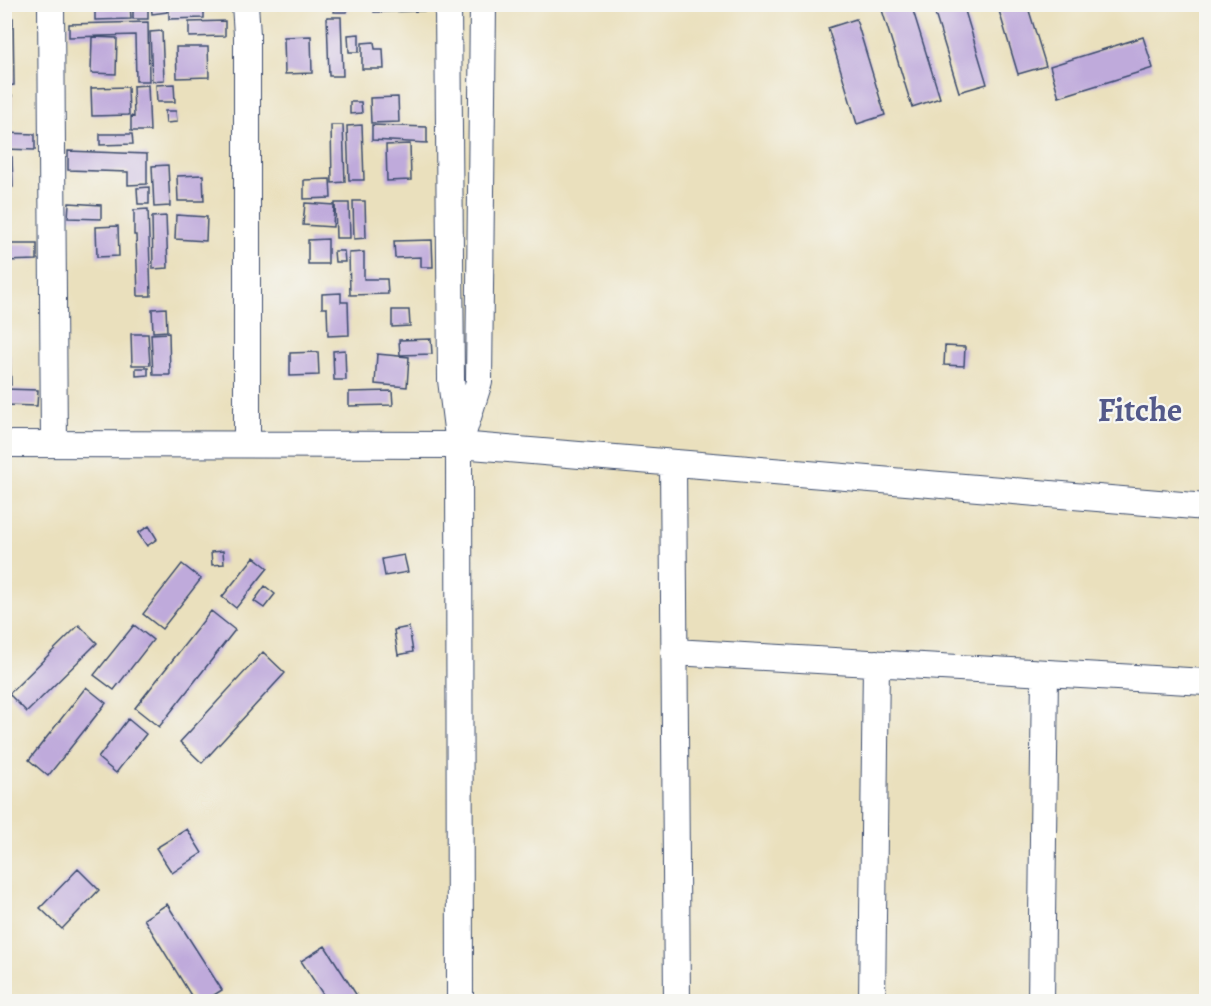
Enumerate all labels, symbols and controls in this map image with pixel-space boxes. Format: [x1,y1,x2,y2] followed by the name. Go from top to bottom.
[1098,387,1182,432] district label: Fitche

